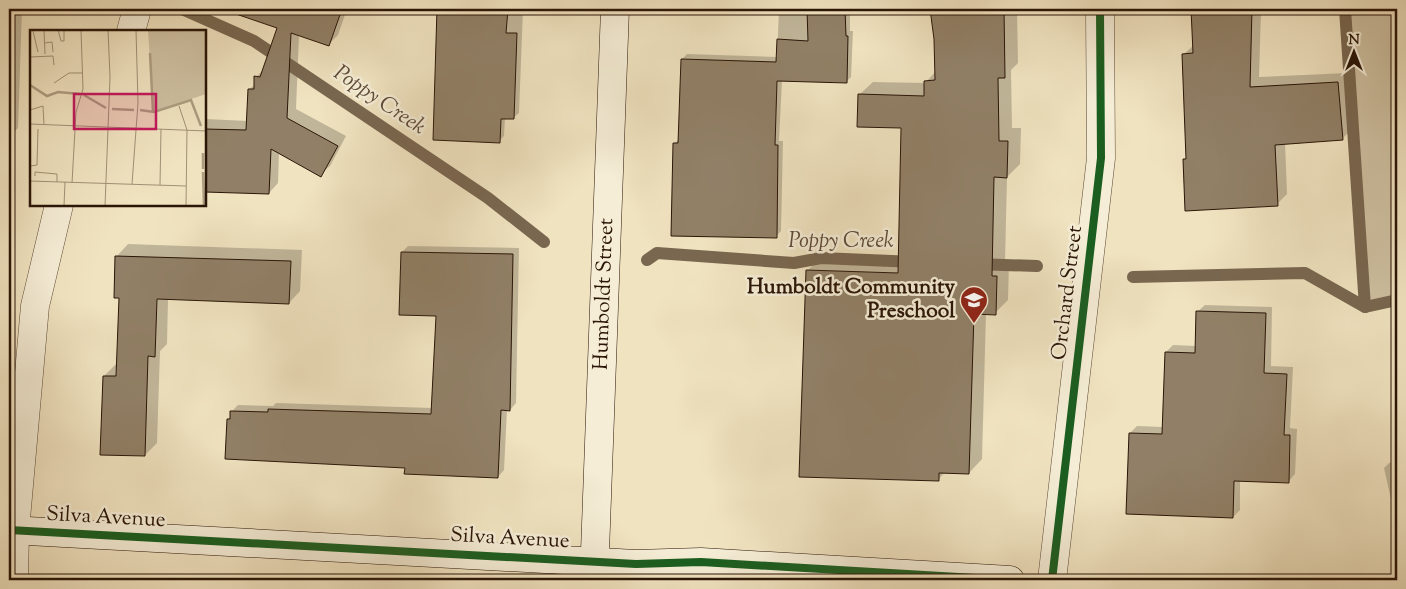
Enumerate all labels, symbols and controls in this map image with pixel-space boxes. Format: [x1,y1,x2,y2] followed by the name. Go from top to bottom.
[1328,28,1378,78] north arrow
[30,30,206,206] inset map
[1348,31,1360,51] text: N
[326,58,432,144] water label: Poppy Creek
[587,218,622,371] street label: Humboldt Street
[1045,224,1091,362] street label: Orchard Street
[788,226,894,258] water label: Poppy Creek
[747,273,956,327] place label: Humboldt Community Preschool
[959,285,989,324] school or university icon: Humboldt Community Preschool
[46,500,166,536] street label: Silva Avenue
[450,521,570,557] street label: Silva Avenue

